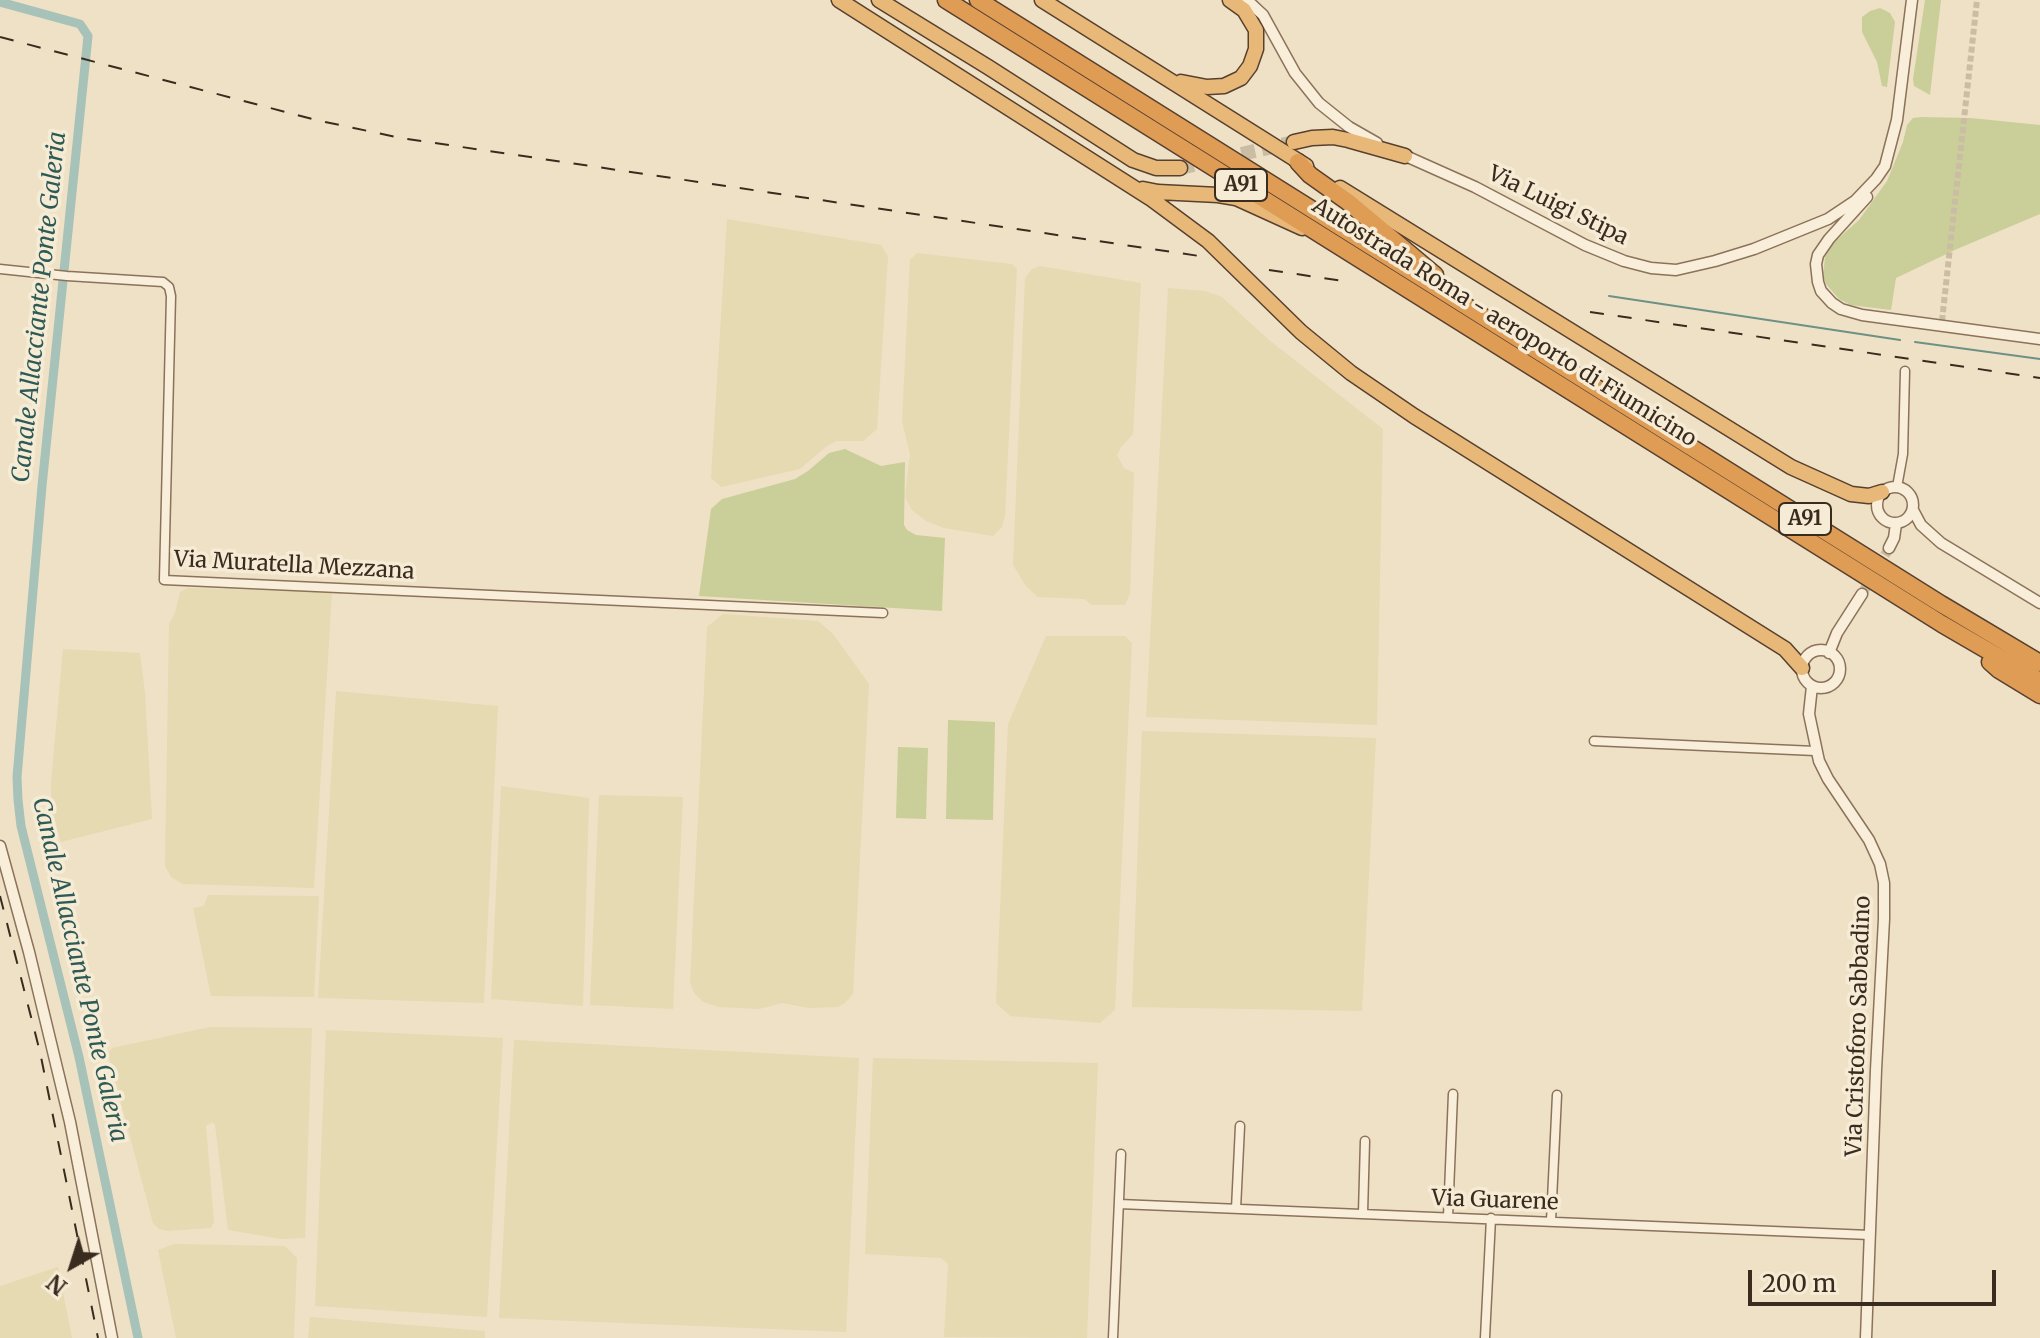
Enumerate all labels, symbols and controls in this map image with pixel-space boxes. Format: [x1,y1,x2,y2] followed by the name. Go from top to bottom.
[7,130,73,484] water label: Canale Allacciante Ponte Galeria
[1484,161,1632,251] street label: Via Luigi Stipa
[1215,169,1267,201] road number: A91
[1307,193,1701,453] street label: Autostrada Roma - aeroporto di Fiumicino
[1779,503,1831,535] road number: A91
[173,547,415,585] street label: Via Muratella Mezzana
[25,795,133,1145] water label: Canale Allacciante Ponte Galeria
[1841,895,1877,1157] street label: Via Cristoforo Sabbadino
[1431,1186,1559,1216] street label: Via Guarene
[32,1226,112,1306] north arrow
[1752,1254,2000,1304] scale bar
[41,1268,72,1301] text: N
[1762,1268,1836,1299] text: 200 m

